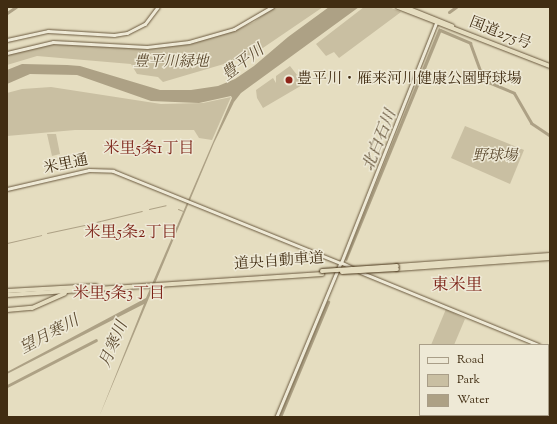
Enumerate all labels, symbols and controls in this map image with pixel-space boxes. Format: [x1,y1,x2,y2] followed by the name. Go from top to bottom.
[467,14,533,54] street label: 国道275号
[219,42,269,86] water label: 豊平川
[134,54,208,72] park label: 豊平川緑地
[297,71,522,89] place label: 豊平川・雁来河川健康公園野球場
[284,75,294,85] marker: 豊平川・雁来河川健康公園野球場
[360,108,402,174] water label: 北白石川
[104,140,194,160] district label: 米里5条1丁目
[473,148,517,166] park label: 野球場
[42,152,90,178] street label: 米里通
[85,224,177,244] district label: 米里5条2丁目
[233,250,325,274] street label: 道央自動車道
[432,277,482,297] district label: 東米里
[73,285,165,305] district label: 米里5条3丁目
[17,313,83,359] water label: 望月寒川
[97,319,133,371] water label: 月寒川
[419,344,549,416] legend
[457,351,484,369] text: Road
[457,371,480,389] text: Park
[457,391,489,409] text: Water

